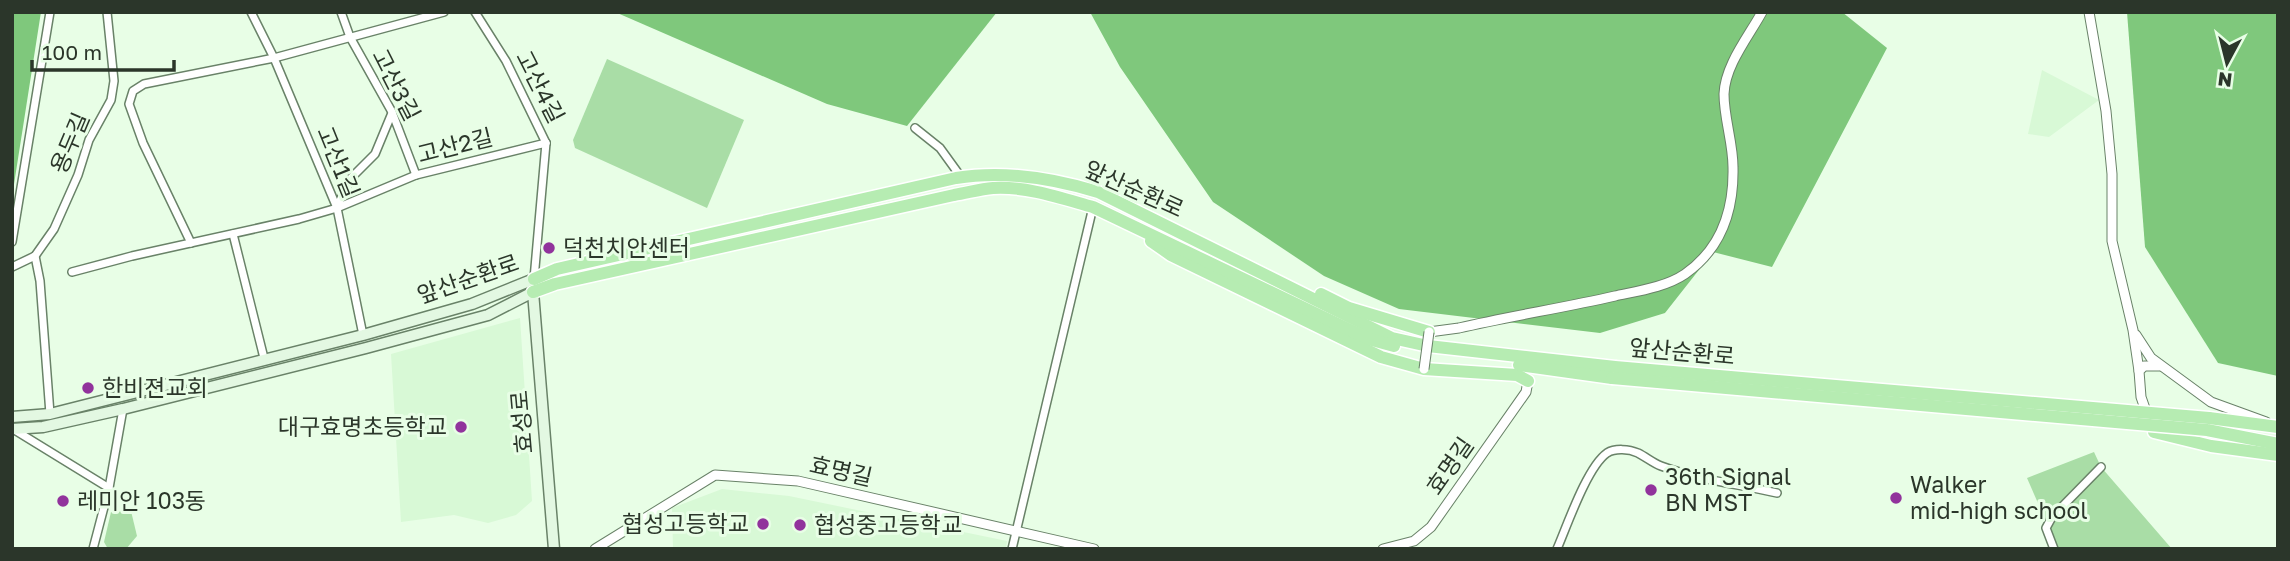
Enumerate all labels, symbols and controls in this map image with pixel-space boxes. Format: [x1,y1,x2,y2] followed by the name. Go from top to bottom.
[32,28,173,72] scale bar
[2192,28,2262,98] north arrow
[42,39,102,65] text: 100 m
[367,44,427,125] street label: 고산3길
[511,46,571,127] street label: 고산4길
[2216,68,2233,93] text: N
[44,108,94,177] street label: 용두길
[312,122,366,201] street label: 고산1길
[414,122,495,168] street label: 고산2길
[1080,154,1188,222] street label: 앞산순환로
[563,233,690,261] place label: 덕천치안센터
[541,240,557,256] marker: 덕천치안센터
[413,248,522,309] street label: 앞산순환로
[1628,332,1736,370] street label: 앞산순환로
[102,373,208,401] place label: 한비젼교회
[80,380,96,396] marker: 한비젼교회
[504,389,538,455] street label: 효성로
[278,412,447,440] place label: 대구효명초등학교
[453,419,469,435] marker: 대구효명초등학교
[1420,431,1479,499] street label: 효명길
[807,449,875,491] street label: 효명길
[1665,462,1791,516] place label: 36th Signal BN MST
[1910,470,2088,524] place label: Walker mid-high school
[1643,482,1659,498] marker: 36th Signal BN MST
[77,486,206,514] place label: 레미안 103동
[1888,490,1904,506] marker: Walker mid-high school
[55,493,71,509] marker: 레미안 103동
[622,509,749,537] place label: 협성고등학교
[814,510,962,538] place label: 협성중고등학교
[755,516,771,532] marker: 협성고등학교
[792,517,808,533] marker: 협성중고등학교

